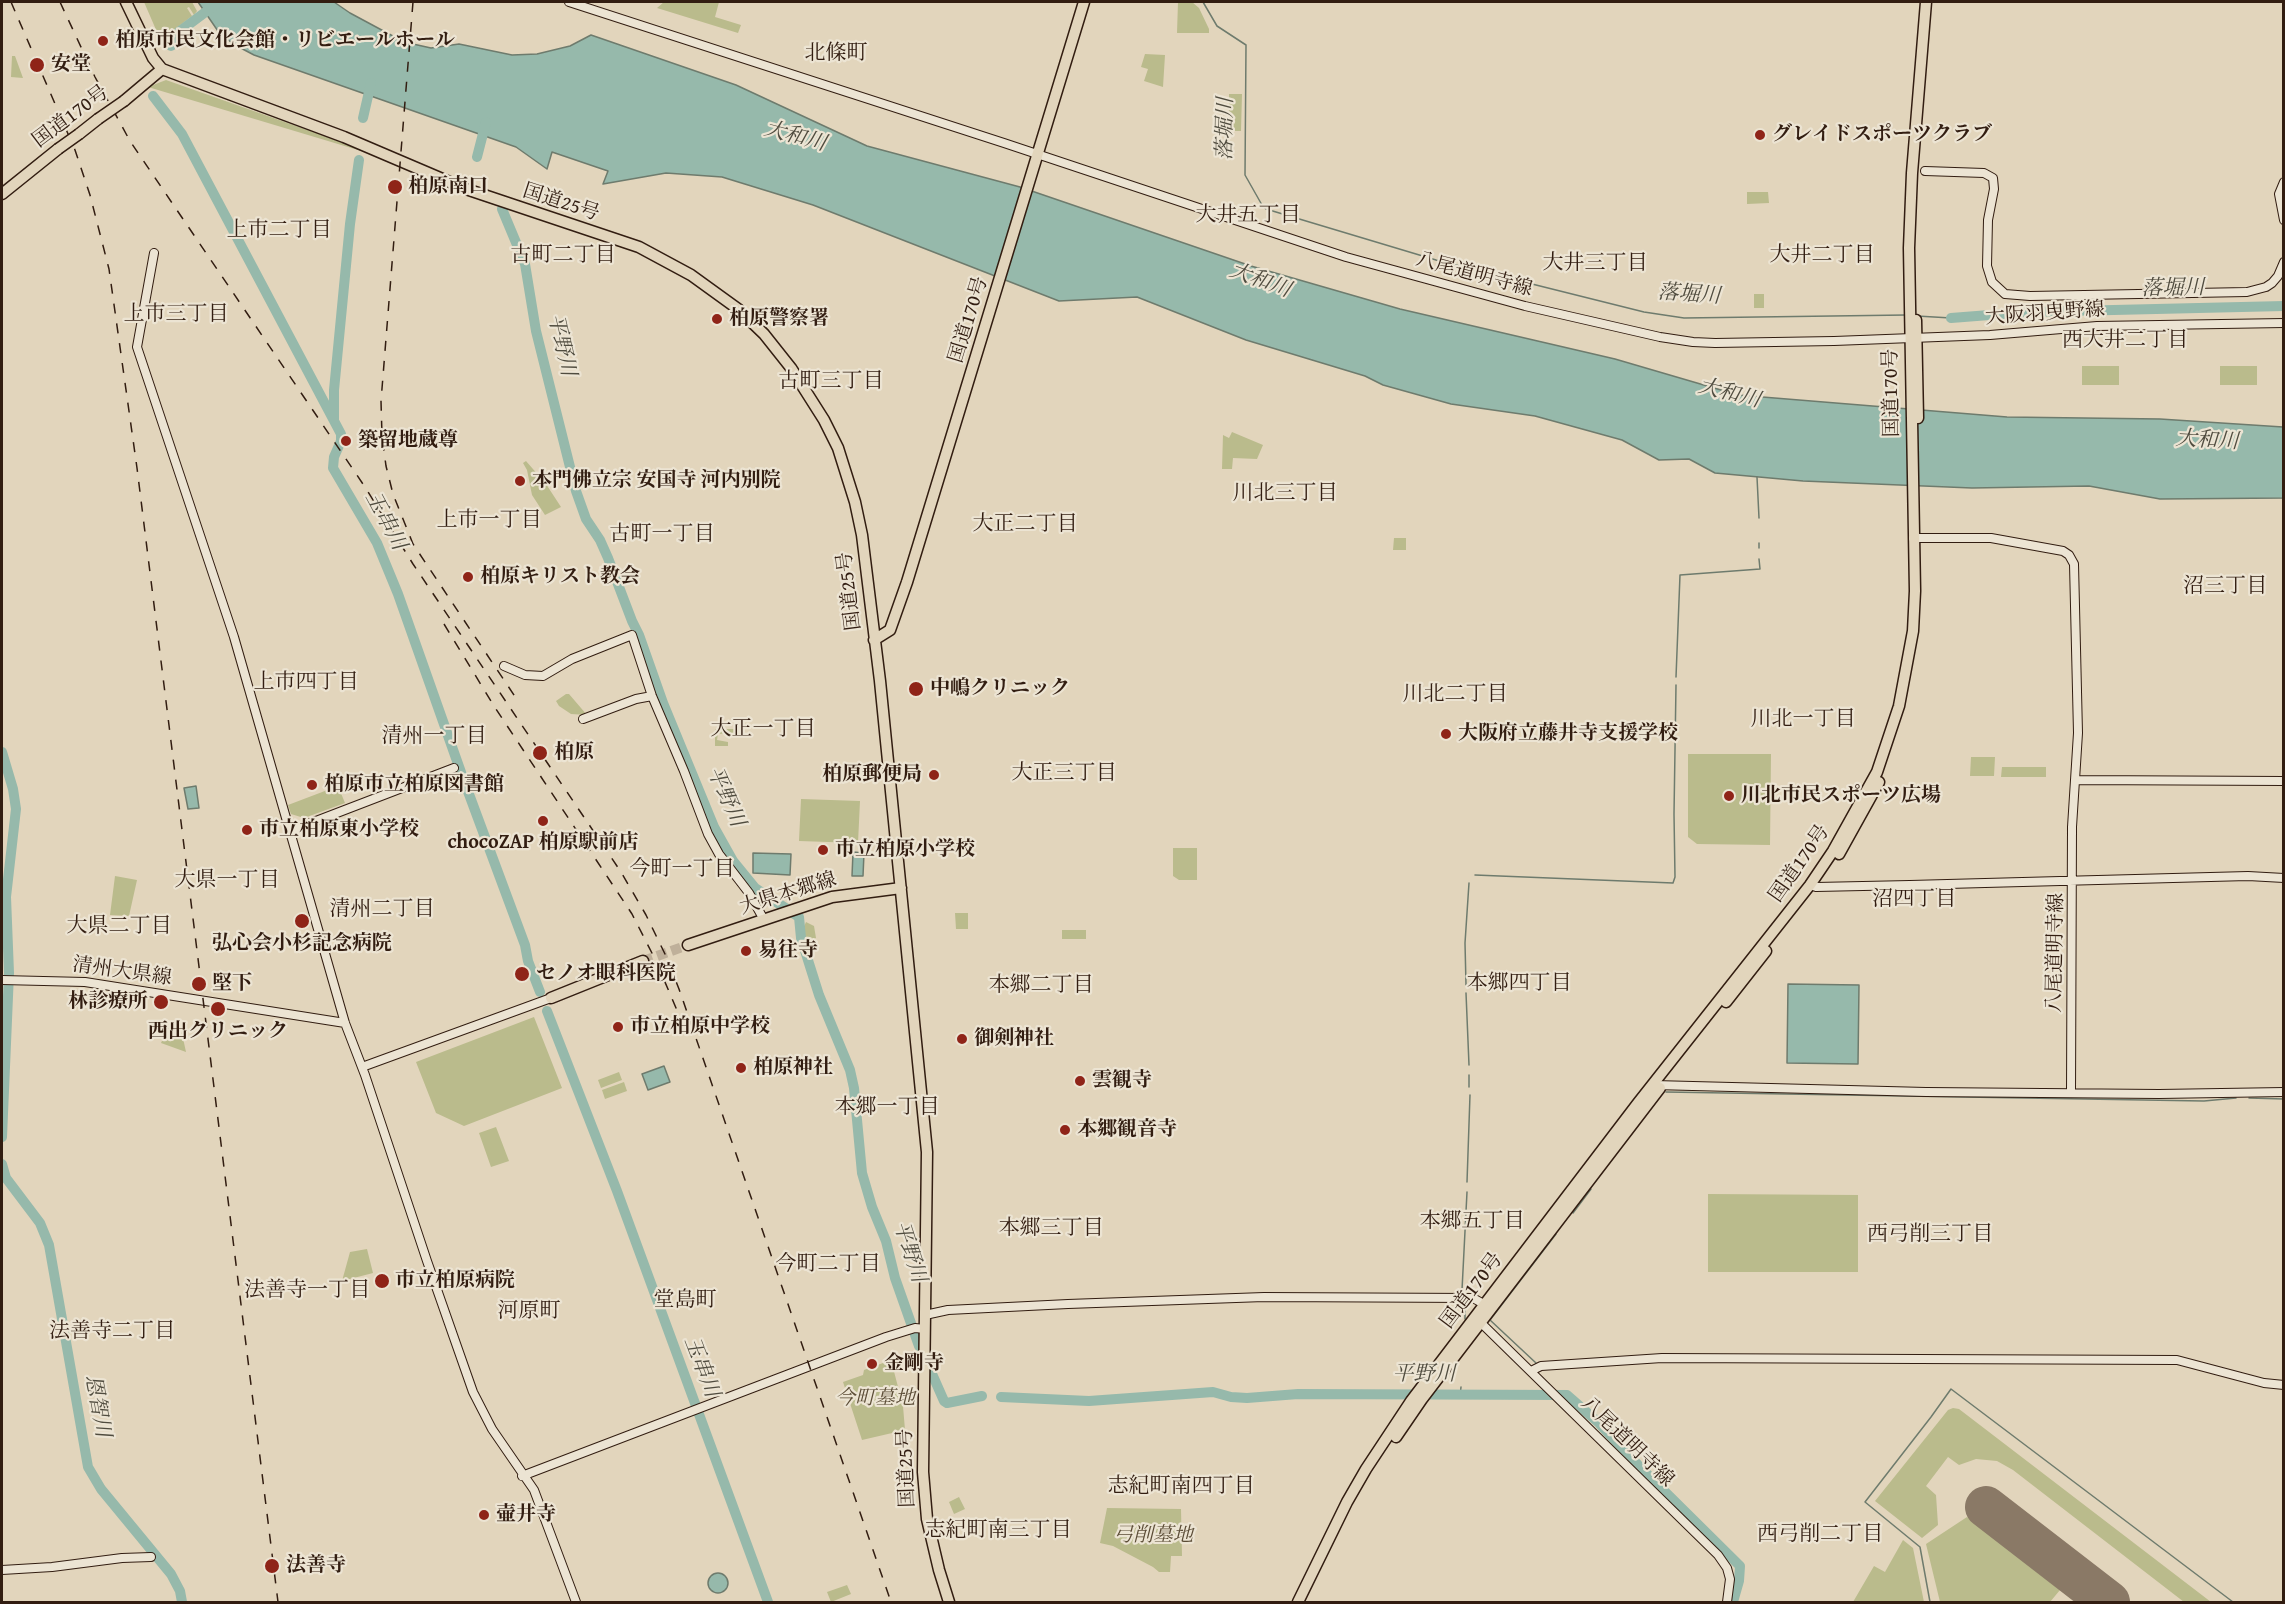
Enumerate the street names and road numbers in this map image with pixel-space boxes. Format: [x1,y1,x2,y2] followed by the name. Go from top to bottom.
[28,81,114,153] street label: 国道170号
[520,179,602,227] street label: 国道25号
[1413,248,1535,302] street label: 八尾道明寺線
[945,274,993,366] street label: 国道170号
[1984,298,2106,330] street label: 大阪羽曳野線
[1879,348,1905,438] street label: 国道170号
[833,550,867,632] street label: 国道25号
[1765,821,1835,907] street label: 国道170号
[737,868,839,920] street label: 大県本郷線
[2043,893,2069,1013] street label: 八尾道明寺線
[71,953,173,991] street label: 清州大県線
[1436,1248,1508,1334] street label: 国道170号
[1576,1392,1678,1492] street label: 八尾道明寺線
[894,1428,920,1508] street label: 国道25号

